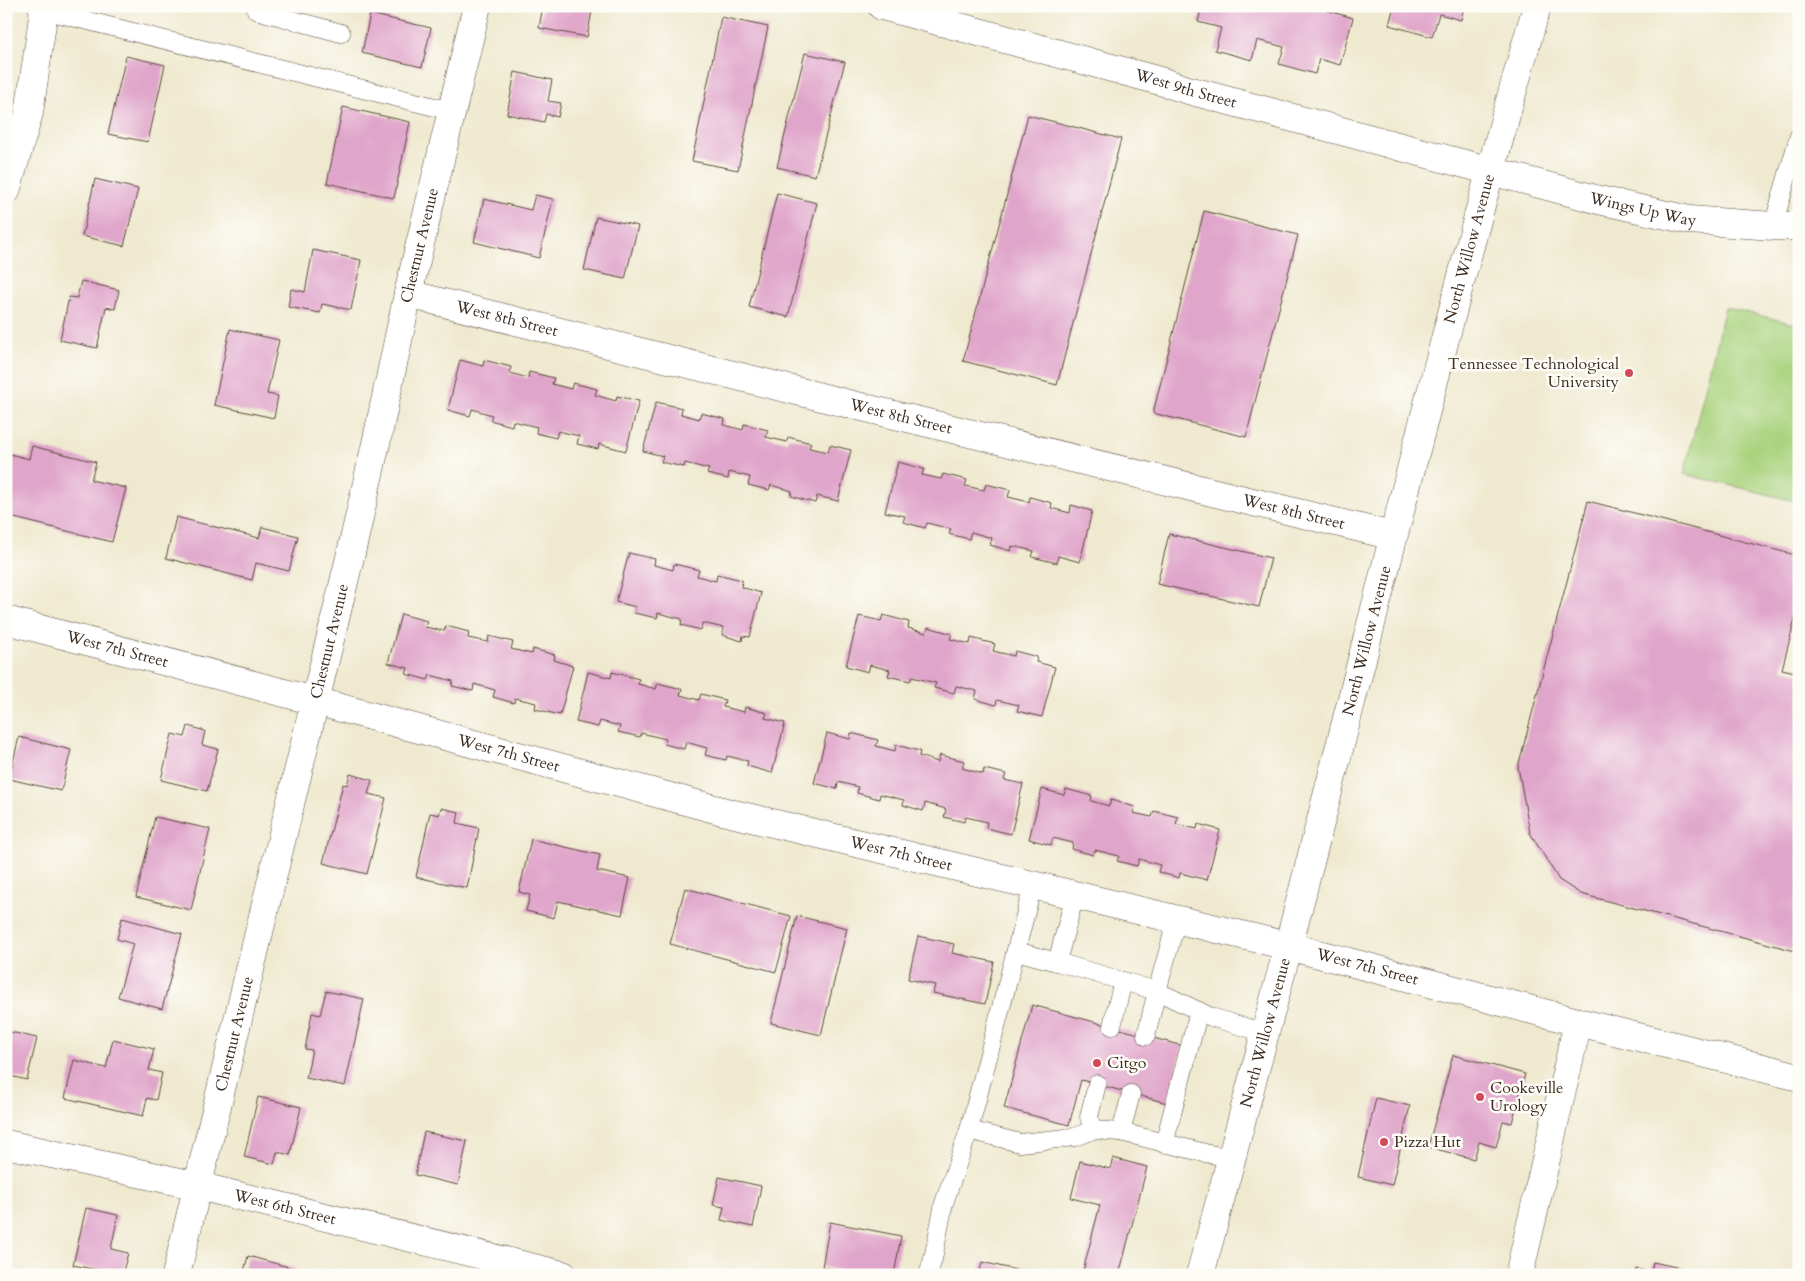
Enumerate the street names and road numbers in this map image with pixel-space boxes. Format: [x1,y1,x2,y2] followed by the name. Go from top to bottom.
[1132,64,1239,114] street label: West 9th Street
[1439,171,1500,326] street label: North Willow Avenue
[395,186,444,305] street label: Chestnut Avenue
[1586,187,1698,232] street label: Wings Up Way
[453,295,560,342] street label: West 8th Street
[847,393,954,440] street label: West 8th Street
[1239,489,1347,535] street label: West 8th Street
[1337,563,1397,718] street label: North Willow Avenue
[305,582,354,701] street label: Chestnut Avenue
[63,625,171,673] street label: West 7th Street
[454,729,562,778] street label: West 7th Street
[847,831,954,877] street label: West 7th Street
[1313,943,1421,991] street label: West 7th Street
[1235,955,1296,1110] street label: North Willow Avenue
[210,974,259,1094] street label: Chestnut Avenue
[231,1184,338,1230] street label: West 6th Street

